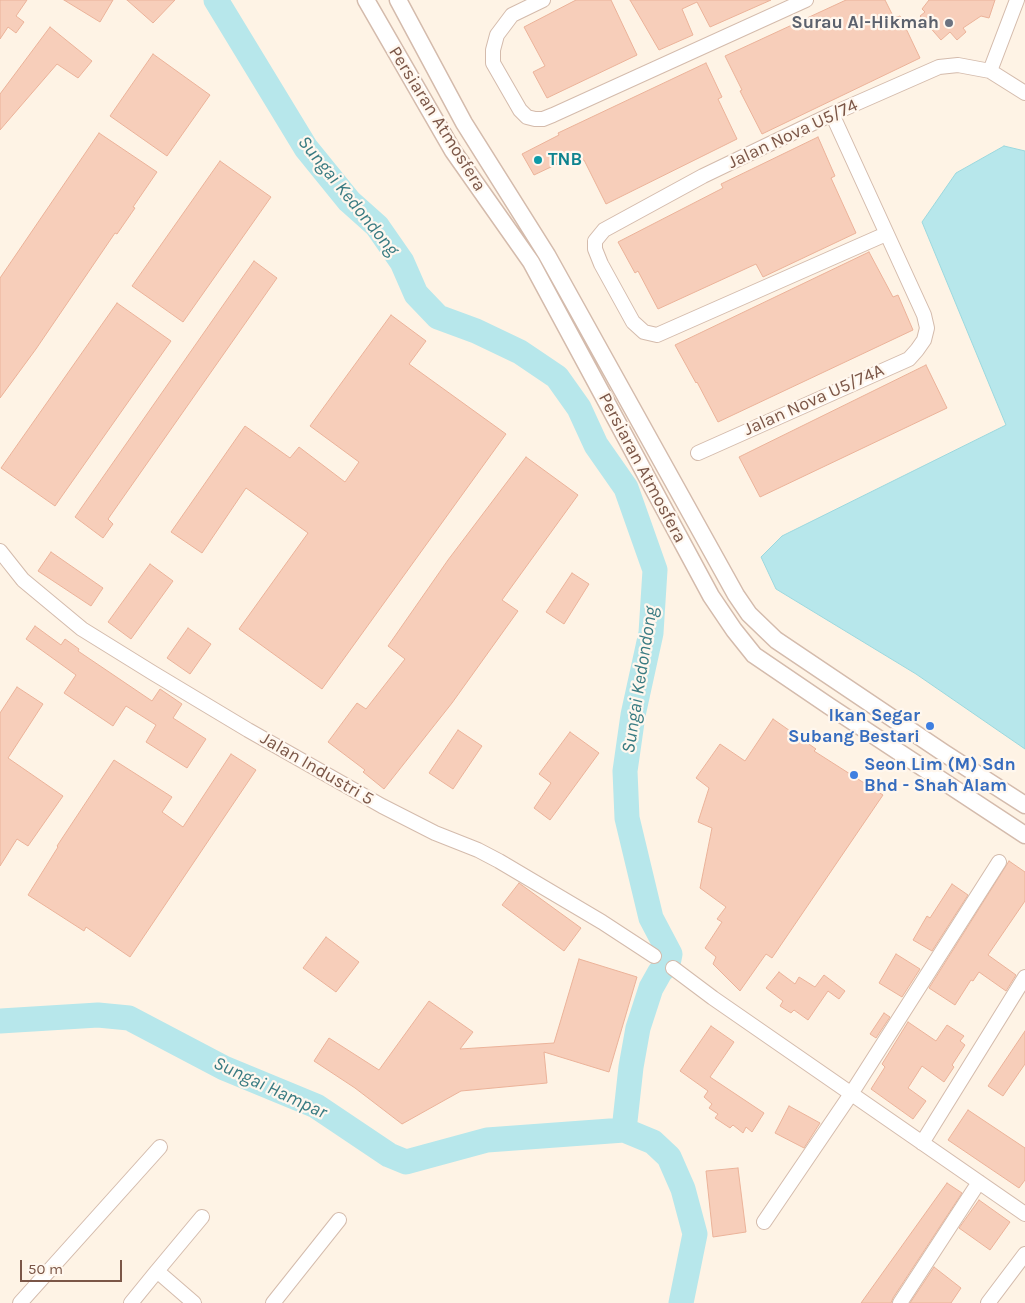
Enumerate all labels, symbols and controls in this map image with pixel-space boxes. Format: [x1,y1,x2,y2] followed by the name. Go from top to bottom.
[791,12,939,34] place label: Surau Al-Hikmah
[943,17,955,29] marker: Surau Al-Hikmah
[384,43,490,195] street label: Persiaran Atmosfera
[725,94,861,174] street label: Jalan Nova U5/74
[293,131,403,261] water label: Sungai Kedondong
[548,149,582,171] place label: TNB
[532,154,544,166] marker: TNB
[741,359,887,441] street label: Jalan Nova U5/74A
[593,389,691,547] street label: Persiaran Atmosfera
[617,605,663,755] water label: Sungai Kedondong
[788,705,920,748] place label: Ikan Segar Subang Bestari
[924,720,936,732] marker: Ikan Segar Subang Bestari
[256,728,378,810] street label: Jalan Industri 5
[864,754,1016,796] place label: Seon Lim (M) Sdn Bhd - Shah Alam
[848,769,860,781] marker: Seon Lim (M) Sdn Bhd - Shah Alam
[210,1052,330,1124] water label: Sungai Hampar
[22,1250,125,1282] scale bar
[28,1260,63,1278] text: 50 m

